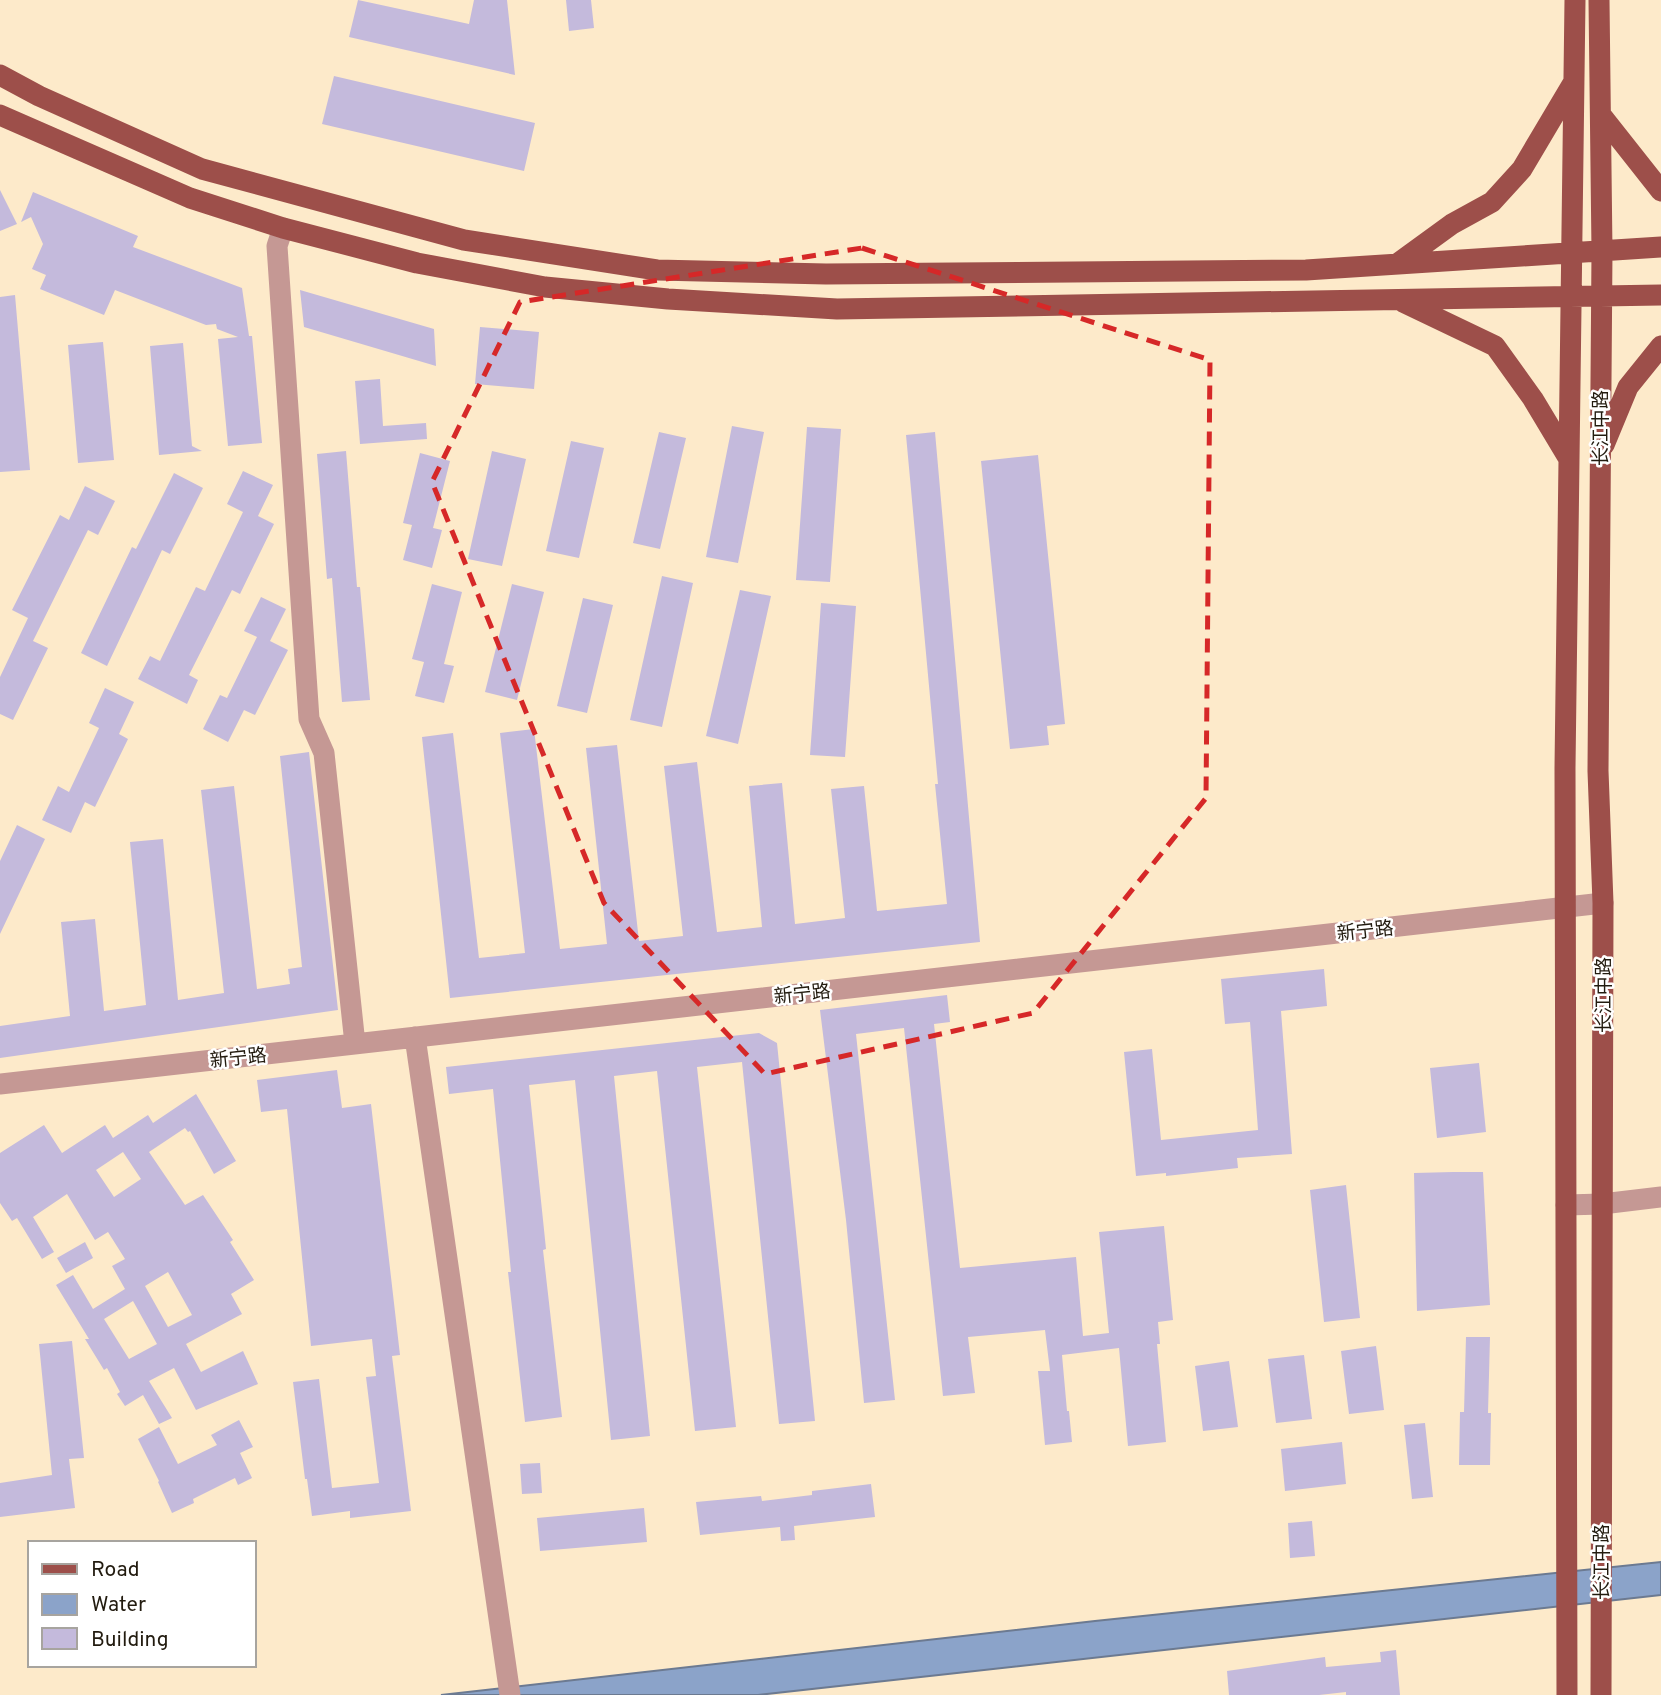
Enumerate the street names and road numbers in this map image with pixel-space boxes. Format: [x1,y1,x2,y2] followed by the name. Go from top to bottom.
[1590,390,1614,466] street label: 长江中路
[1336,917,1395,947] street label: 新宁路
[1593,957,1617,1033] street label: 长江中路
[773,980,832,1010] street label: 新宁路
[209,1044,268,1074] street label: 新宁路
[1591,1524,1615,1600] street label: 长江中路

